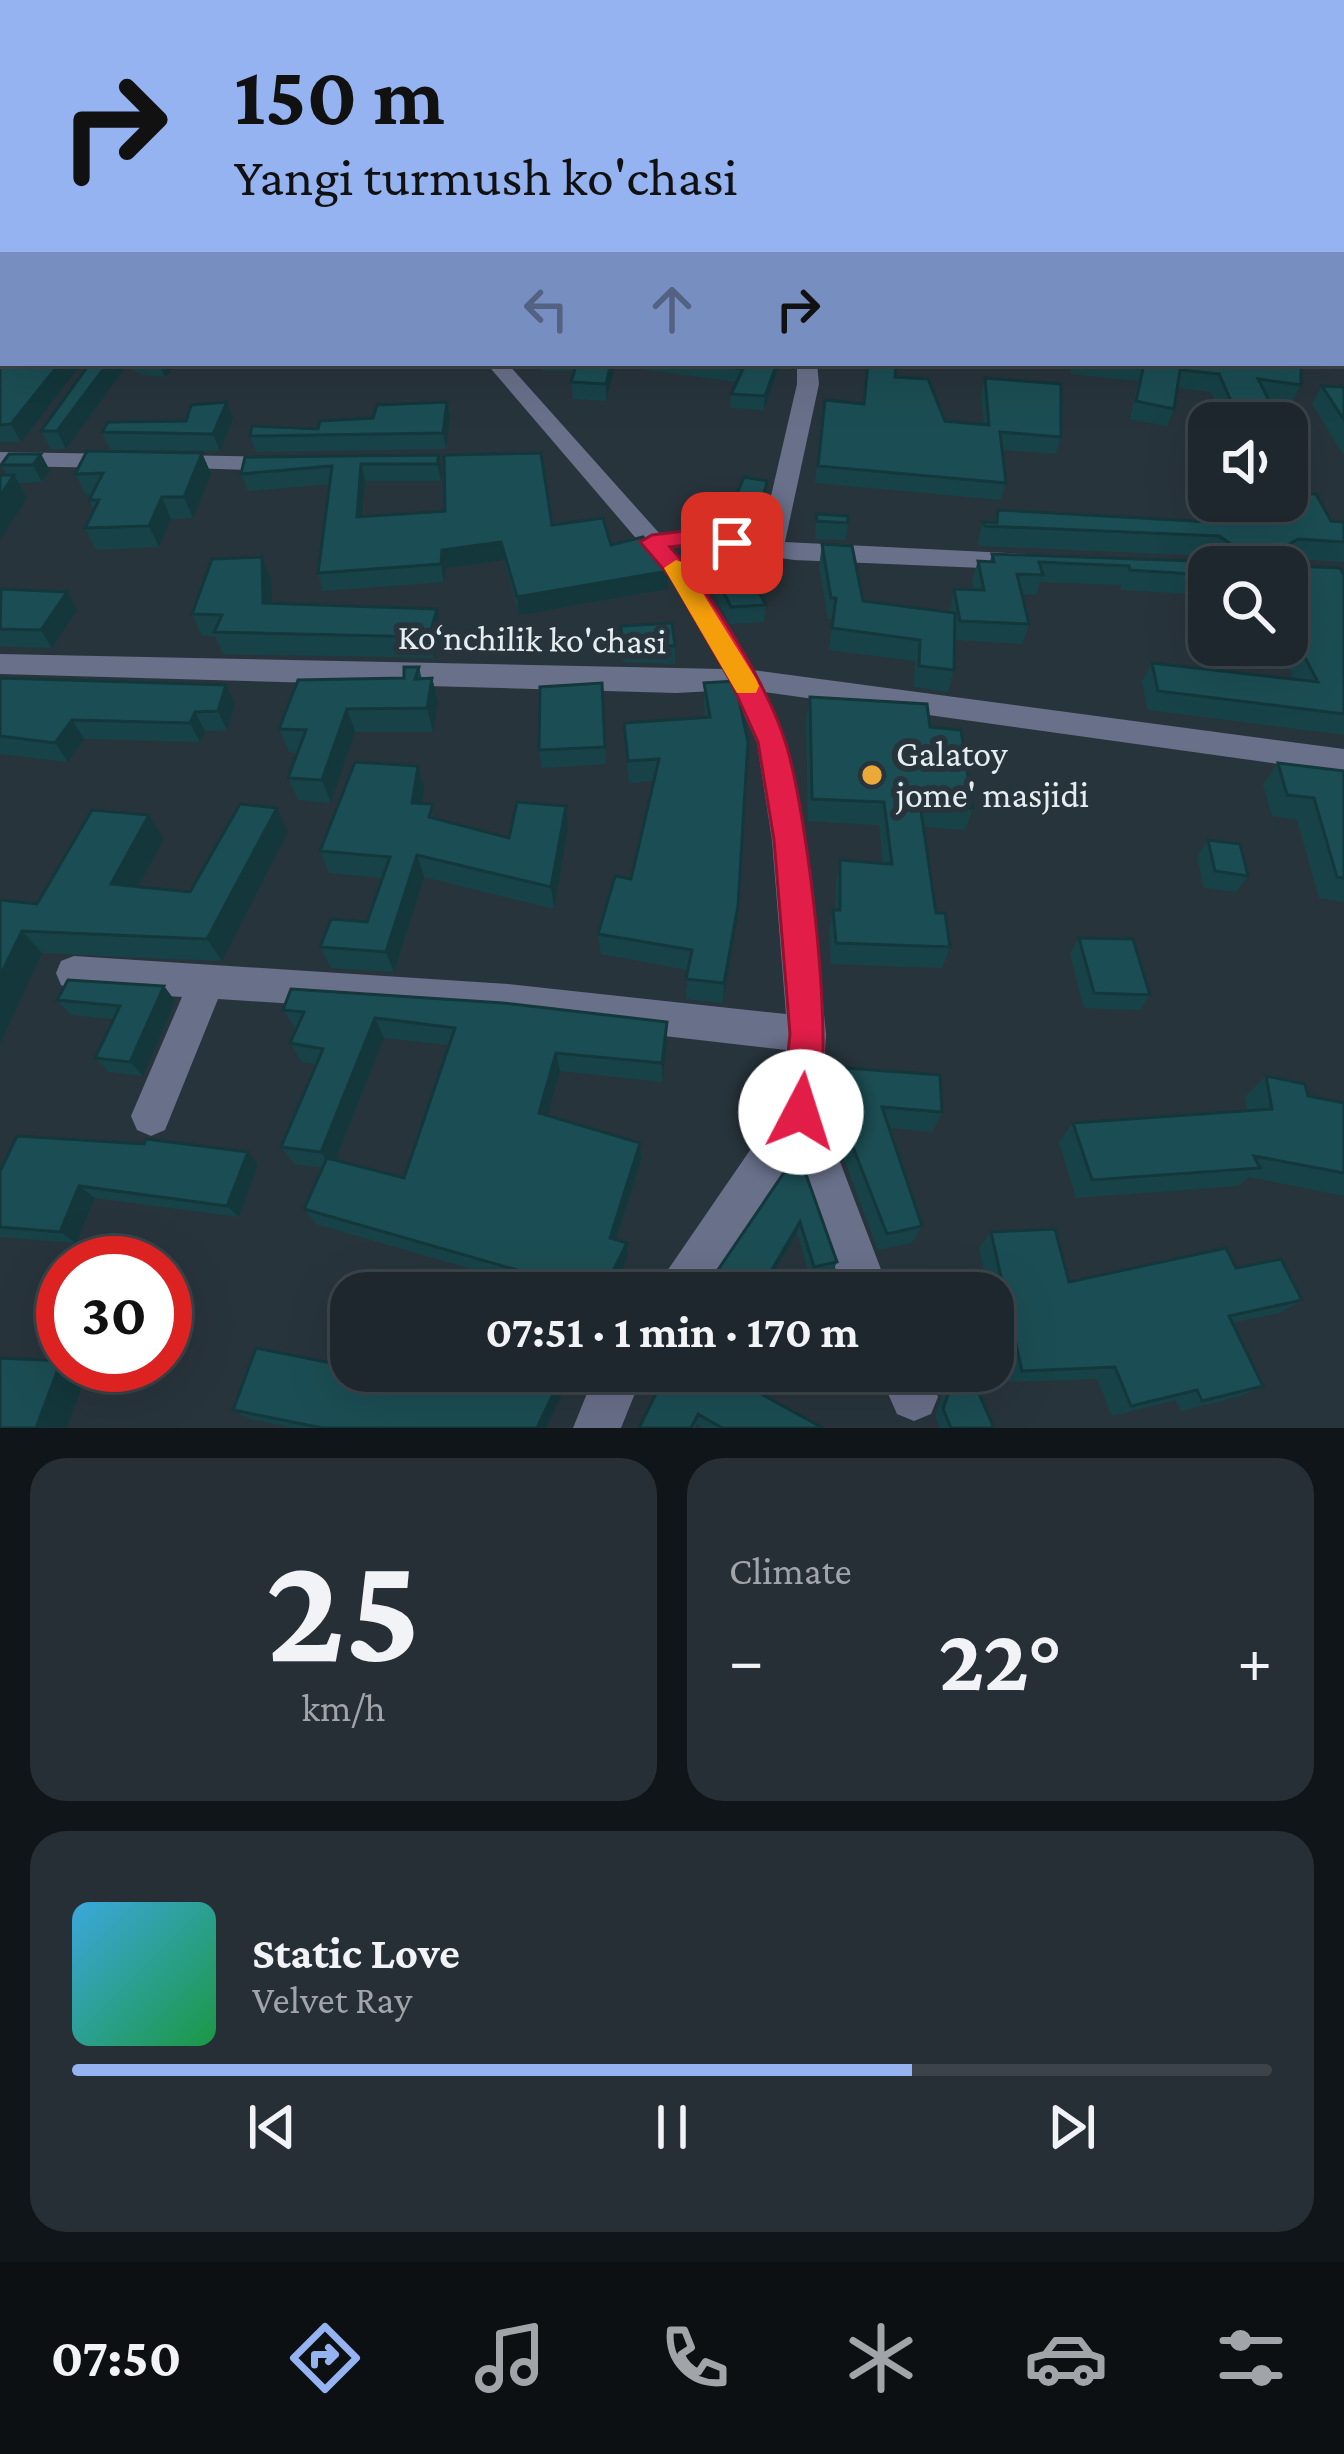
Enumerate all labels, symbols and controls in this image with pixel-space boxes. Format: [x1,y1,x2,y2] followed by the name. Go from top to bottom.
[36,48,192,204] icon: right
[234,49,445,142] text: 150 m
[234,147,738,207] text: Yangi turmush ko'chasi
[513,276,579,342] icon: left
[639,276,705,342] icon: ahead
[765,276,831,342] icon: right
[1188,402,1308,666] map controls
[1188,402,1308,522] button: sound
[681,492,783,594] pin
[699,510,765,576] icon: arrive
[1188,546,1308,666] button: search
[397,617,667,661] street label: Ko‘nchilik ko'chasi
[895,734,1089,815] place label: Galatoy jome' masjidi
[859,762,885,788] marker: Galatoy jome' masjidi
[738,1049,864,1175] position arrow
[36,1236,192,1392] speed limit sign: 30
[485,1307,859,1357] text: 07:51 · 1 min · 170 m
[266,1521,422,1695] text: 25
[729,1549,852,1592] text: Climate
[939,1609,1062,1709] text: 22°
[729,1623,764,1696] text: −
[1237,1623,1272,1696] text: +
[301,1686,386,1729] text: km/h
[252,1928,460,1978] text: Static Love
[252,1978,412,2021] text: Velvet Ray
[239,2094,305,2160] icon: previous
[639,2094,705,2160] icon: pause
[1039,2094,1105,2160] icon: next
[283,2316,367,2400] icon: directions
[468,2316,552,2400] icon: music
[653,2316,737,2400] icon: phone
[839,2316,923,2400] icon: climate
[1024,2316,1108,2400] icon: car
[1209,2316,1293,2400] icon: filters
[51,2328,182,2388] text: 07:50

